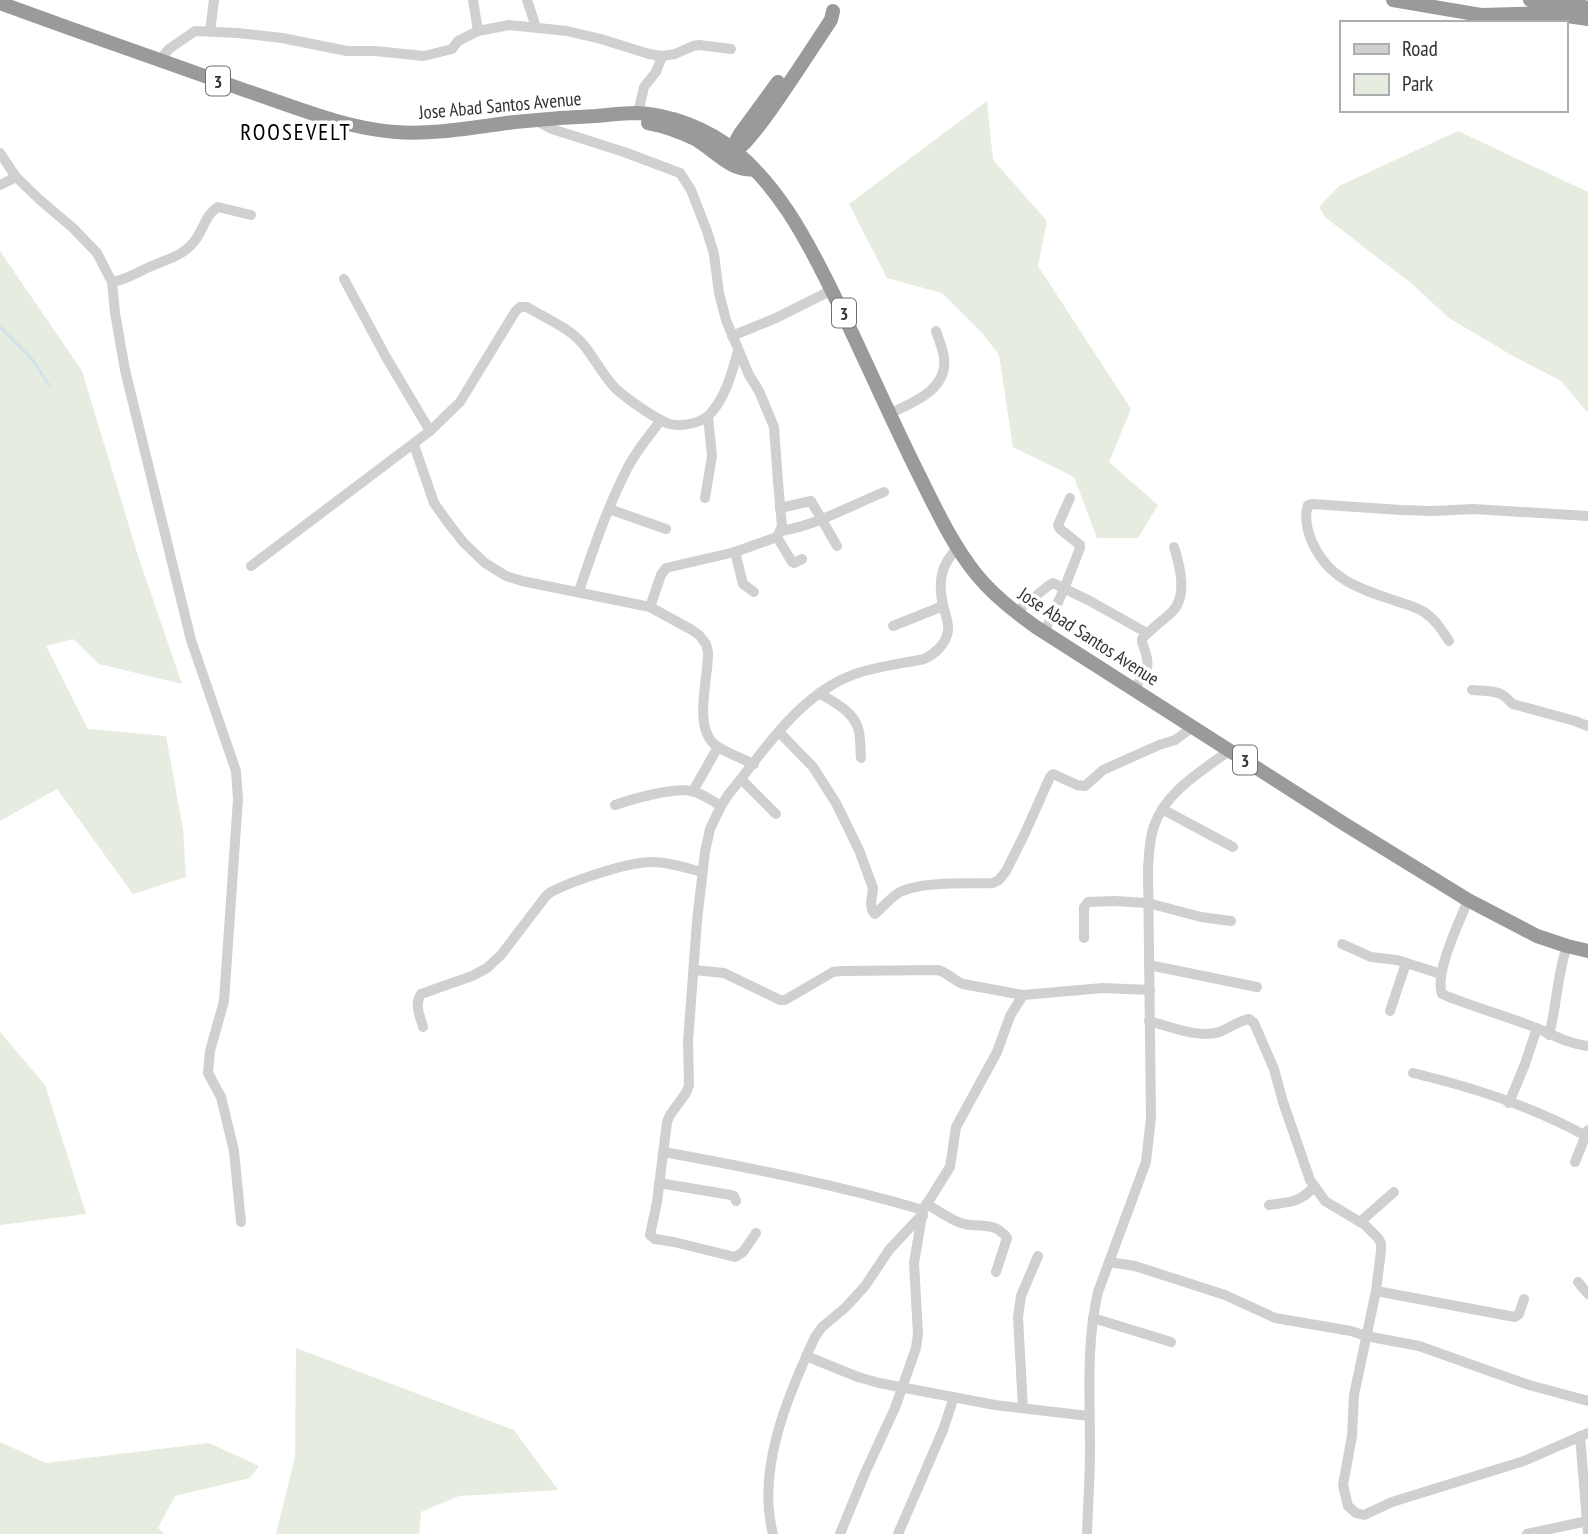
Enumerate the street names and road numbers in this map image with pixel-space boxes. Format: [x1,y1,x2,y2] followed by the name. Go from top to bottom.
[206,66,230,96] road number: 3
[417,86,582,124] street label: Jose Abad Santos Avenue
[832,298,856,328] road number: 3
[1013,581,1164,691] street label: Jose Abad Santos Avenue
[1233,746,1257,774] road number: 3

